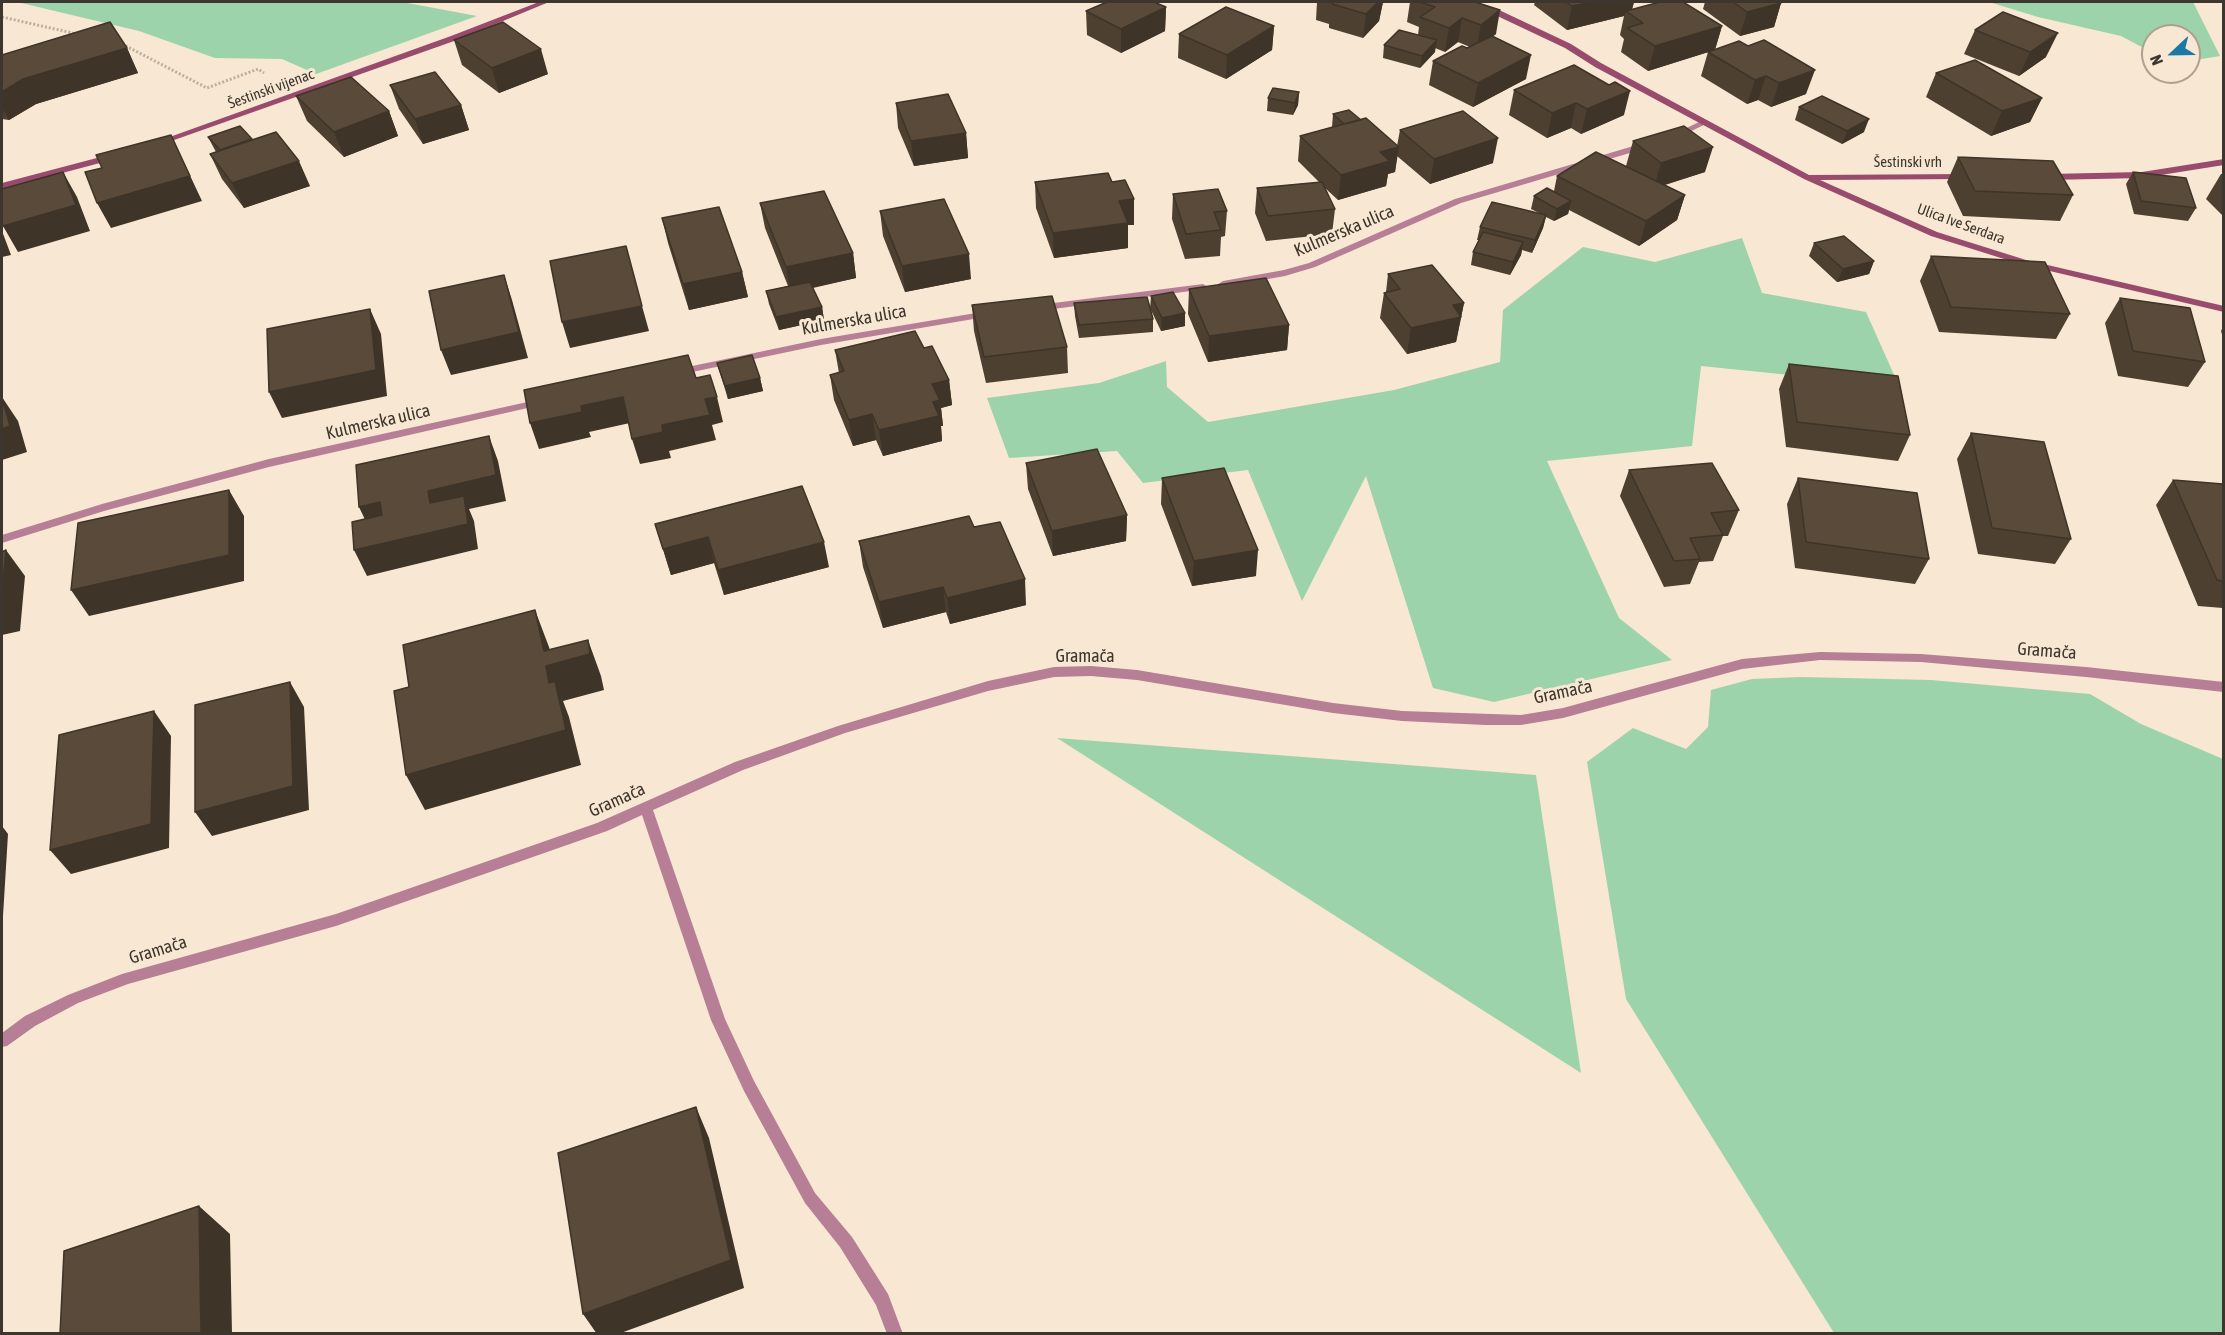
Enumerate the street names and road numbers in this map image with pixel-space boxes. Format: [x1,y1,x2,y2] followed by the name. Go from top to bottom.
[226,65,316,113] street label: Šestinski vijenac
[1874,153,1942,171] street label: Šestinski vrh
[1291,200,1397,262] street label: Kulmerska ulica
[1915,200,2007,248] street label: Ulica Ive Serdara
[800,300,908,340] street label: Kulmerska ulica
[324,400,432,444] street label: Kulmerska ulica
[2017,638,2077,664] street label: Gramača
[1055,645,1115,667] street label: Gramača
[1532,675,1594,709] street label: Gramača
[586,778,648,822] street label: Gramača
[127,931,189,969] street label: Gramača

